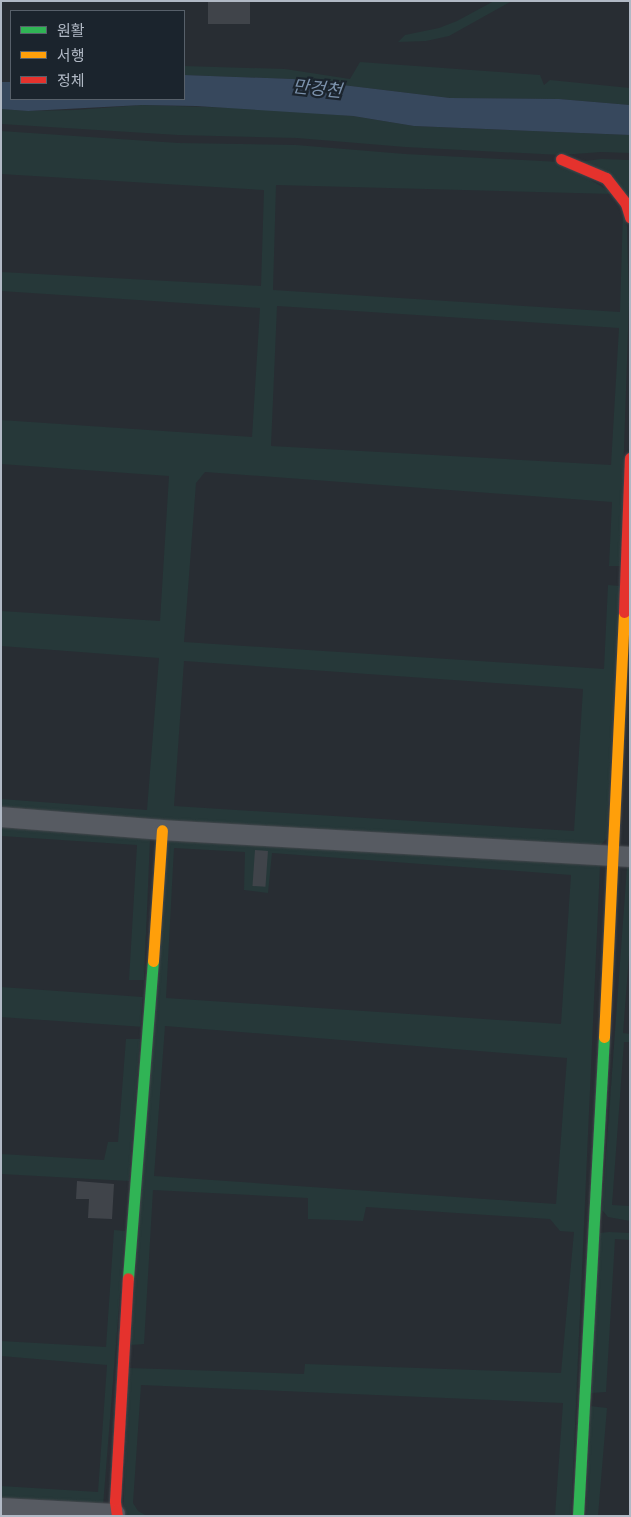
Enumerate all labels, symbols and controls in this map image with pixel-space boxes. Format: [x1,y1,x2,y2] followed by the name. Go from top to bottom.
[10,10,185,100] legend
[57,22,85,40] text: 원활
[57,47,85,65] text: 서행
[57,72,85,90] text: 정체
[291,76,343,102] water label: 만겅천

